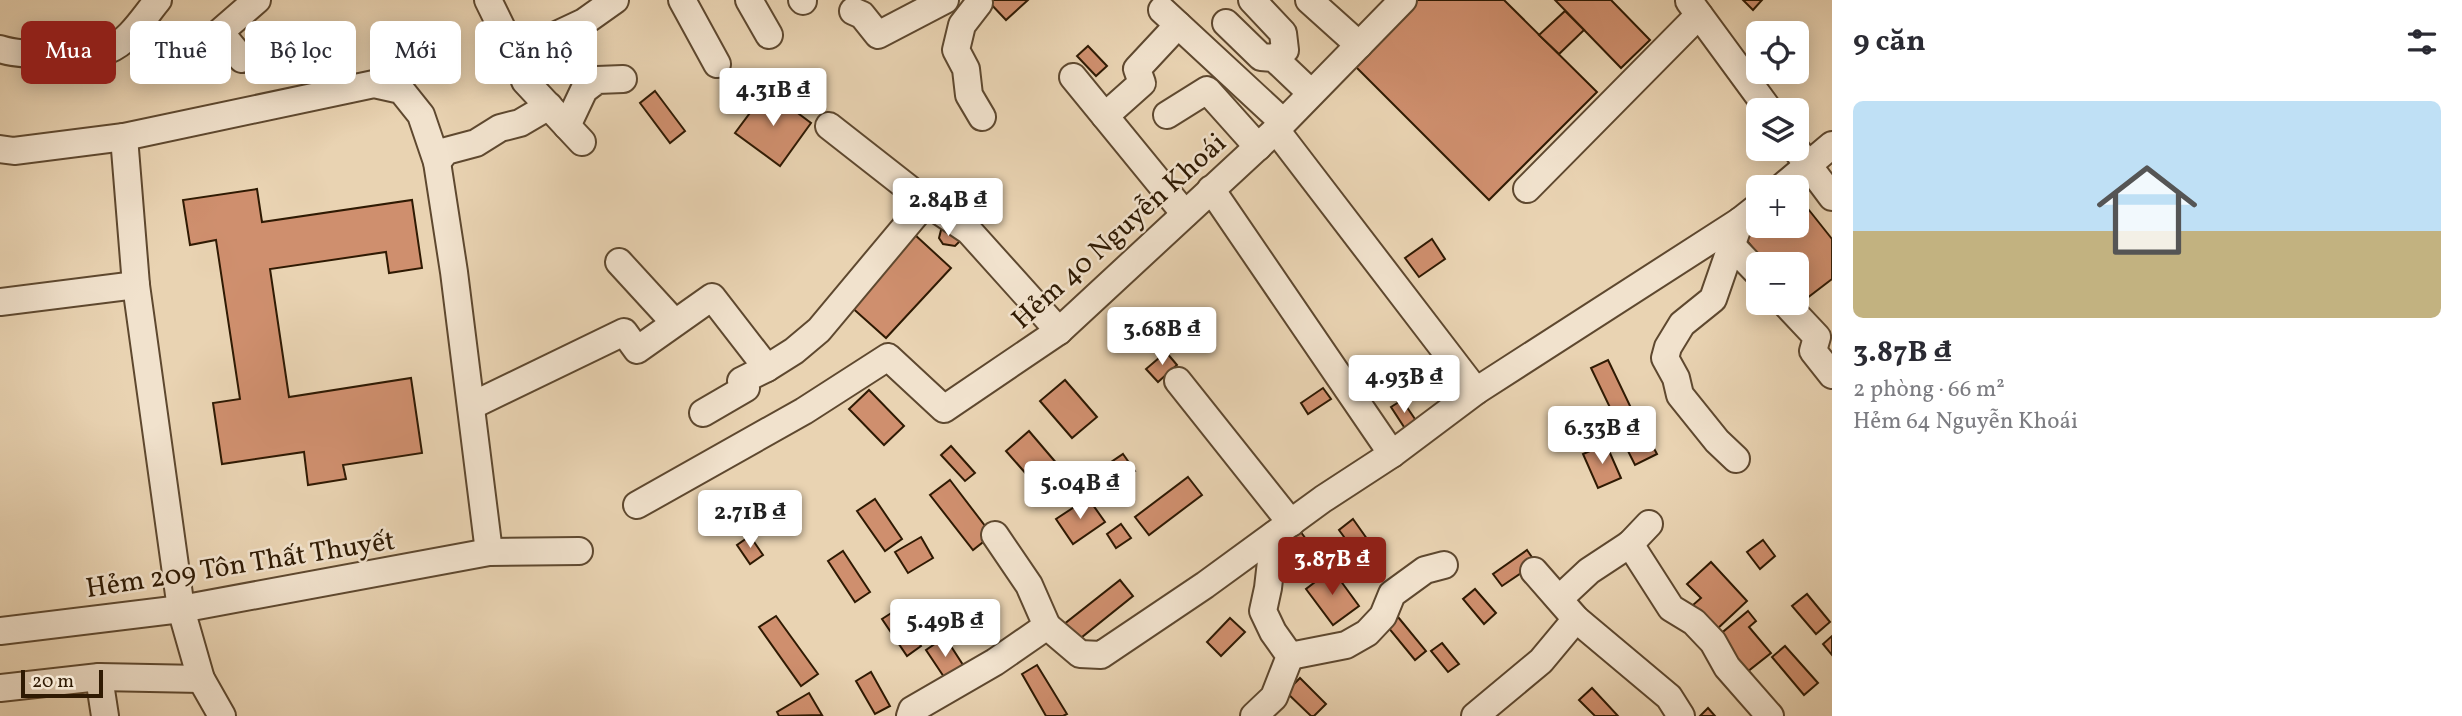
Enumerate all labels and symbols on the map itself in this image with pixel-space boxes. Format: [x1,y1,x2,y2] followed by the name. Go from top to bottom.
[708,68,838,128] pin: 4.31B ₫
[1004,125,1236,339] street label: Hẻm 40 Nguyễn Khoái
[883,178,1013,238] pin: 2.84B ₫
[1097,308,1227,367] pin: 3.68B ₫
[1339,356,1469,415] pin: 4.93B ₫
[1537,406,1667,466] pin: 6.33B ₫
[1015,462,1145,521] pin: 5.04B ₫
[685,490,815,550] pin: 2.71B ₫
[83,522,398,609] street label: Hẻm 209 Tôn Thất Thuyết
[1267,538,1397,597] pin: 3.87B ₫
[880,600,1010,659] pin: 5.49B ₫
[21,667,103,699] scale bar

